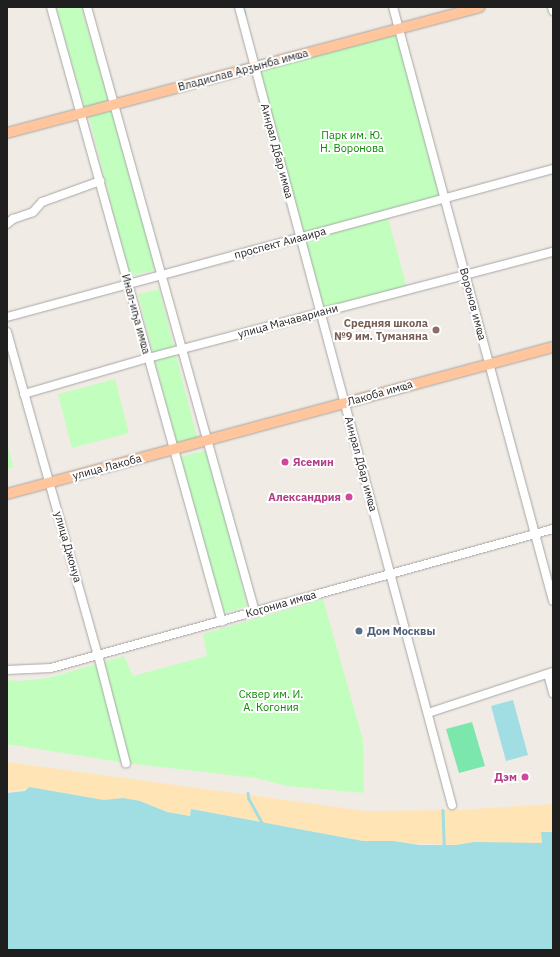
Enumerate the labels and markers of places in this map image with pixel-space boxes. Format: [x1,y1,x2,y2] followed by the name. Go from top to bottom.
[334,317,428,343] place label: Средняя школа №9 им. Туманяна
[431,325,441,335] marker: Средняя школа №9 им. Туманяна
[293,455,334,469] place label: Ясемин
[280,457,290,467] marker: Ясемин
[268,490,341,504] place label: Александрия
[344,492,354,502] marker: Александрия
[367,624,435,638] place label: Дом Москвы
[354,626,364,636] marker: Дом Москвы
[494,770,517,784] place label: Дэм
[520,772,530,782] marker: Дэм

